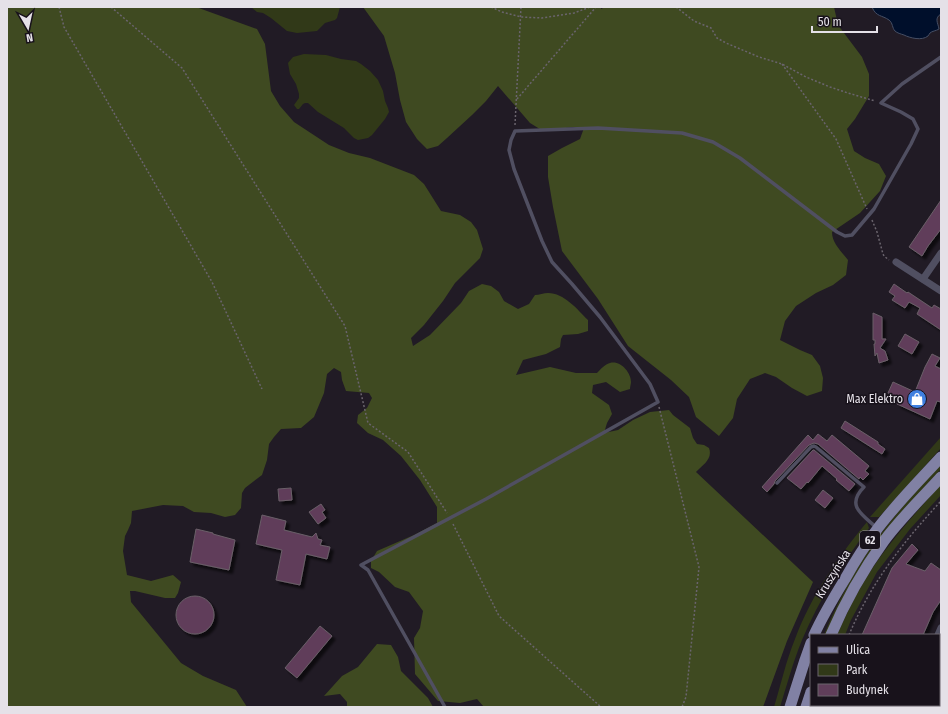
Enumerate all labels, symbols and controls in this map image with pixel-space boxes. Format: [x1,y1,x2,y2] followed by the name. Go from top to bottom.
[8,8,48,48] north arrow
[812,8,877,34] scale bar
[818,15,842,29] text: 50 m
[25,30,34,44] text: N
[906,388,928,410] shop icon: Max Elektro
[846,392,903,406] place label: Max Elektro
[860,531,880,549] road number: 62
[813,547,854,601] street label: Kruszyńska
[810,634,940,706] legend
[846,643,870,657] text: Ulica
[846,663,868,677] text: Park
[846,683,889,697] text: Budynek

